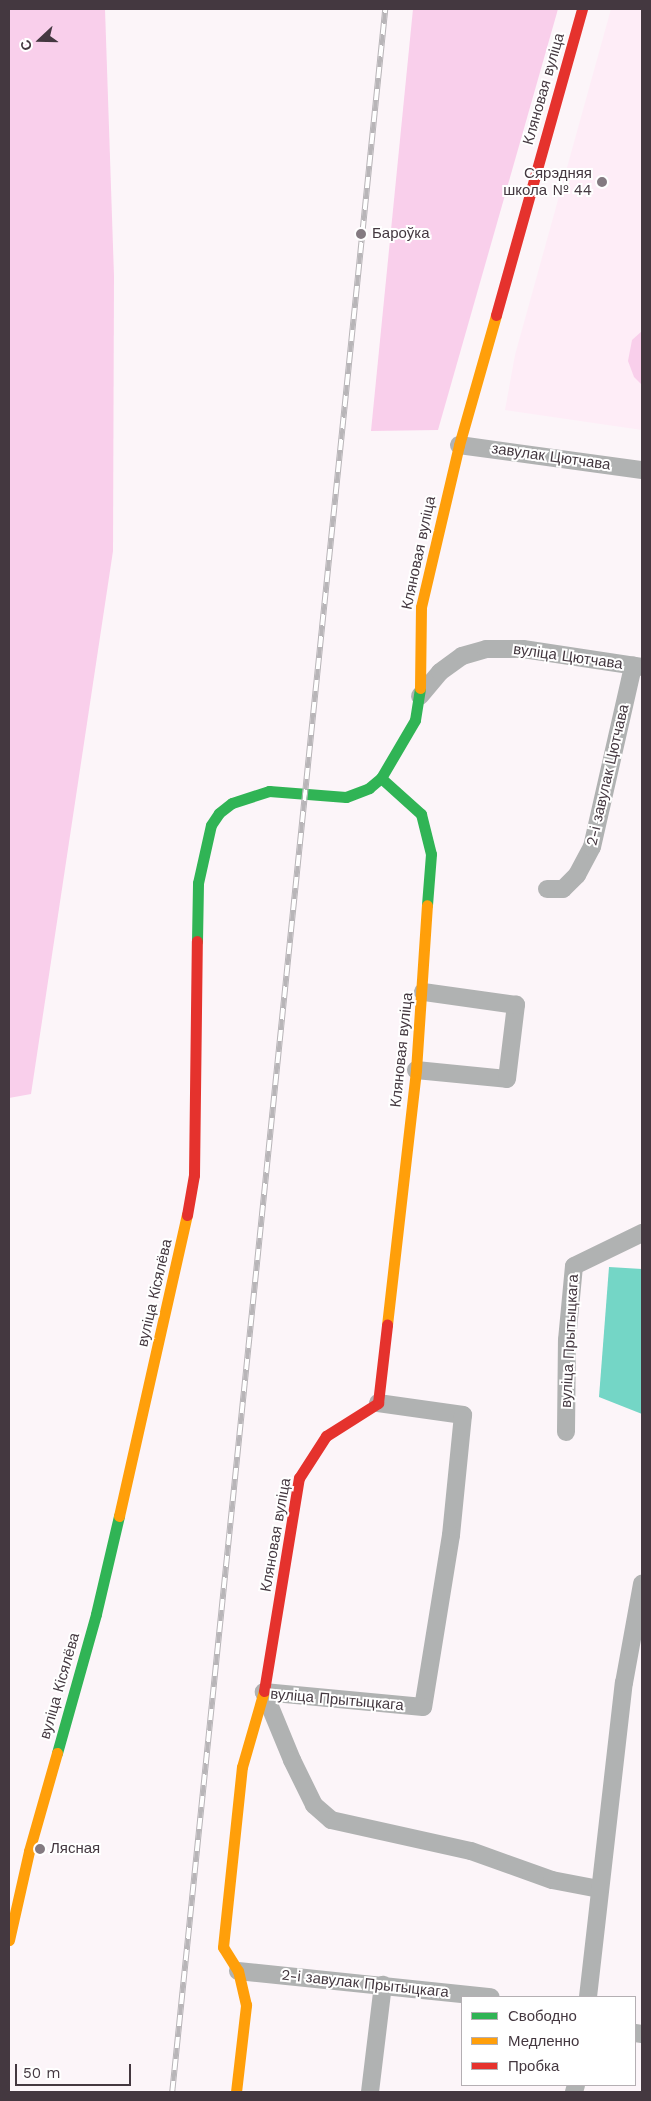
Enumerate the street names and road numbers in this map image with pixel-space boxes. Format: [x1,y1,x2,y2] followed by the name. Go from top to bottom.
[519,31,569,147] street label: Кляновая вуліца
[490,440,612,474] street label: завулак Цютчава
[398,495,440,611] street label: Кляновая вуліца
[512,640,624,674] street label: вуліца Цютчава
[583,703,633,847] street label: 2-і завулак Цютчава
[387,992,417,1108] street label: Кляновая вуліца
[134,1237,176,1349] street label: вуліца Кісялёва
[558,1274,582,1408] street label: вуліца Прытыцкага
[257,1477,295,1593] street label: Кляновая вуліца
[36,1631,84,1741] street label: вуліца Кісялёва
[270,1685,404,1715] street label: вуліца Прытыцкага
[280,1966,450,2002] street label: 2-і завулак Прытыцкага

